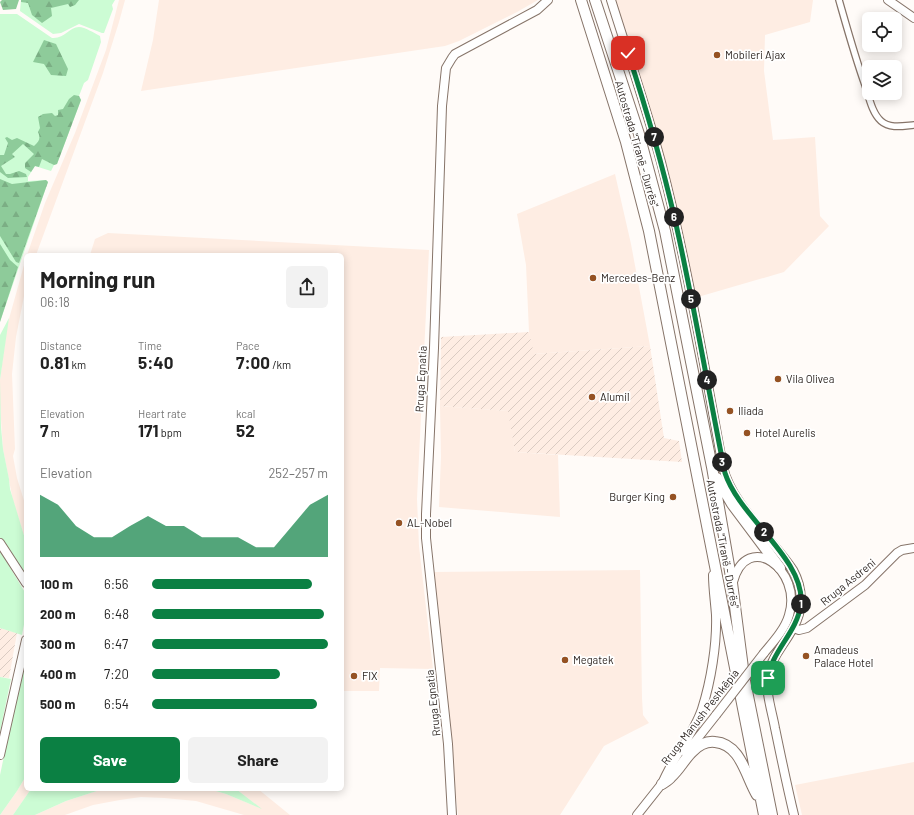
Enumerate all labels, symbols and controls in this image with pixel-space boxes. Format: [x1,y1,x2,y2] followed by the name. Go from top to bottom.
[862,12,902,100] map controls
[862,12,902,52] button: locate
[611,36,645,70] pin
[617,42,639,64] icon: check
[725,48,785,61] place label: Mobileri Ajax
[712,50,722,60] marker: Mobileri Ajax
[862,60,902,100] button: layers
[613,79,662,209] street label: Autostrada "Tiranë - Durrës"
[644,127,664,147] pin: 7
[651,130,657,143] text: 7
[664,207,684,227] pin: 6
[671,210,677,223] text: 6
[40,266,155,292] text: Morning run
[286,266,328,308] button: share
[601,271,675,284] place label: Mercedes-Benz
[588,273,598,283] marker: Mercedes-Benz
[681,289,701,309] pin: 5
[688,292,694,305] text: 5
[40,294,70,310] text: 06:18
[40,339,82,352] text: Distance
[138,339,162,352] text: Time
[236,339,260,352] text: Pace
[412,345,429,413] street label: Rruga Egnatia
[40,352,69,372] text: 0.81
[138,352,173,372] text: 5:40
[236,352,270,372] text: 7:00
[69,358,86,371] text: km
[270,358,291,371] text: /km
[697,370,717,390] pin: 4
[786,372,834,385] place label: Vila Olivea
[704,373,710,386] text: 4
[773,374,783,384] marker: Vila Olivea
[600,390,630,403] place label: Alumil
[587,392,597,402] marker: Alumil
[738,404,763,417] place label: Iliada
[725,406,735,416] marker: Iliada
[40,407,84,420] text: Elevation
[138,407,186,420] text: Heart rate
[236,407,255,420] text: kcal
[40,420,48,440] text: 7
[138,420,159,440] text: 171
[236,420,255,440] text: 52
[48,426,60,439] text: m
[159,426,182,439] text: bpm
[755,426,816,439] place label: Hotel Aurelis
[742,428,752,438] marker: Hotel Aurelis
[712,452,732,472] pin: 3
[719,455,725,468] text: 3
[40,465,92,481] text: Elevation
[268,465,328,481] text: 252–257 m
[705,478,742,610] street label: Autostrada "Tiranë - Durrës"
[609,490,665,503] place label: Burger King
[668,492,678,502] marker: Burger King
[407,516,452,529] place label: AL-Nobel
[394,518,404,528] marker: AL-Nobel
[754,522,774,542] pin: 2
[761,525,767,538] text: 2
[818,555,878,608] street label: Rruga Asdreni
[40,576,73,592] text: 100 m
[104,576,128,592] text: 6:56
[791,594,811,614] pin: 1
[799,597,803,610] text: 1
[40,606,76,622] text: 200 m
[104,606,129,622] text: 6:48
[40,636,75,652] text: 300 m
[104,636,128,652] text: 6:47
[814,643,873,669] place label: Amadeus Palace Hotel
[801,651,811,661] marker: Amadeus Palace Hotel
[573,653,614,666] place label: Megatek
[560,655,570,665] marker: Megatek
[751,661,785,695] pin
[40,666,76,682] text: 400 m
[104,666,129,682] text: 7:20
[658,666,741,767] street label: Rruga Manush Peshkëpia
[757,667,779,689] icon: arrive
[362,669,378,682] place label: FIX
[423,669,442,737] street label: Rruga Egnatia
[349,671,359,681] marker: FIX
[40,696,75,712] text: 500 m
[104,696,129,712] text: 6:54
[40,737,180,783] button: Save
[188,737,328,783] button: Share

